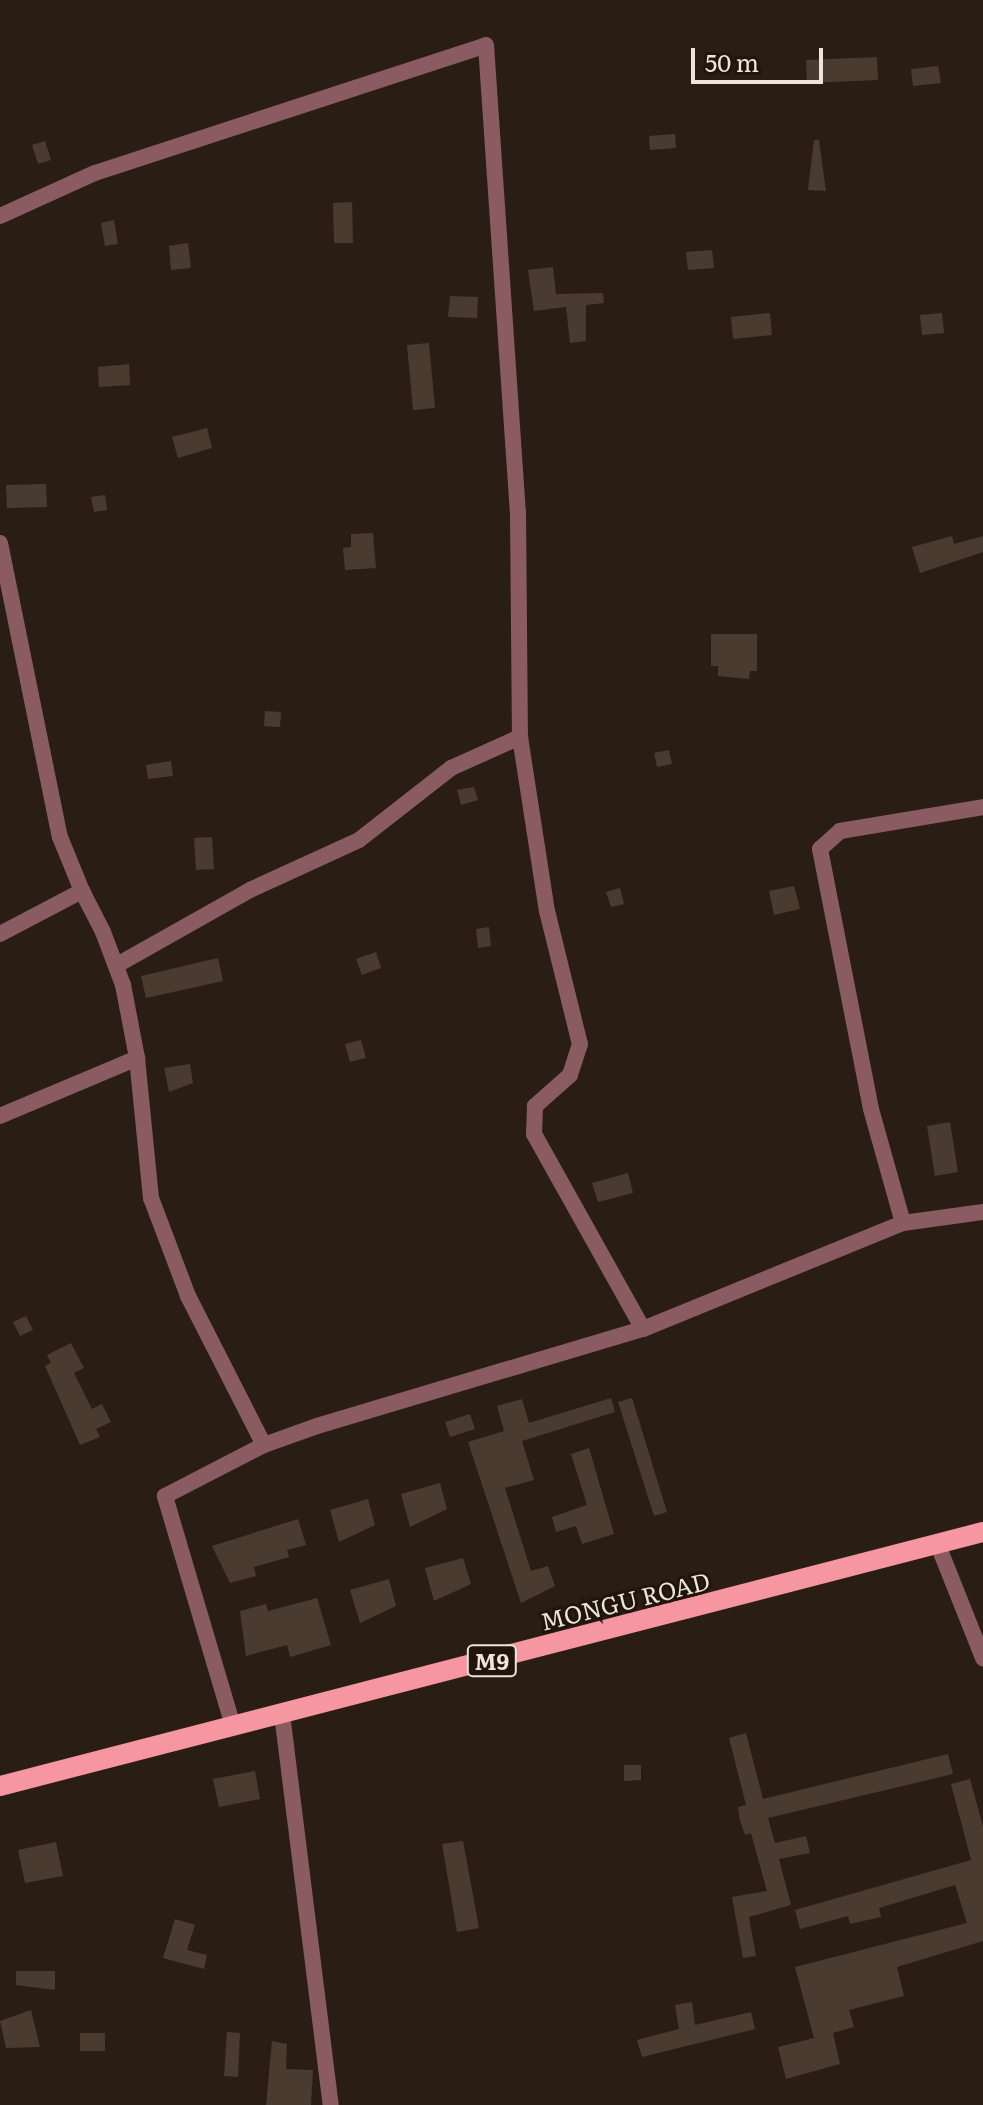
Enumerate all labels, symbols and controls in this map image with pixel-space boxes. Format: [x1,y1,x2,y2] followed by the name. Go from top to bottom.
[695,32,827,82] scale bar
[705,44,759,79] text: 50 m
[537,1565,713,1635] street label: MONGU ROAD
[466,1643,518,1679] road number: M9

